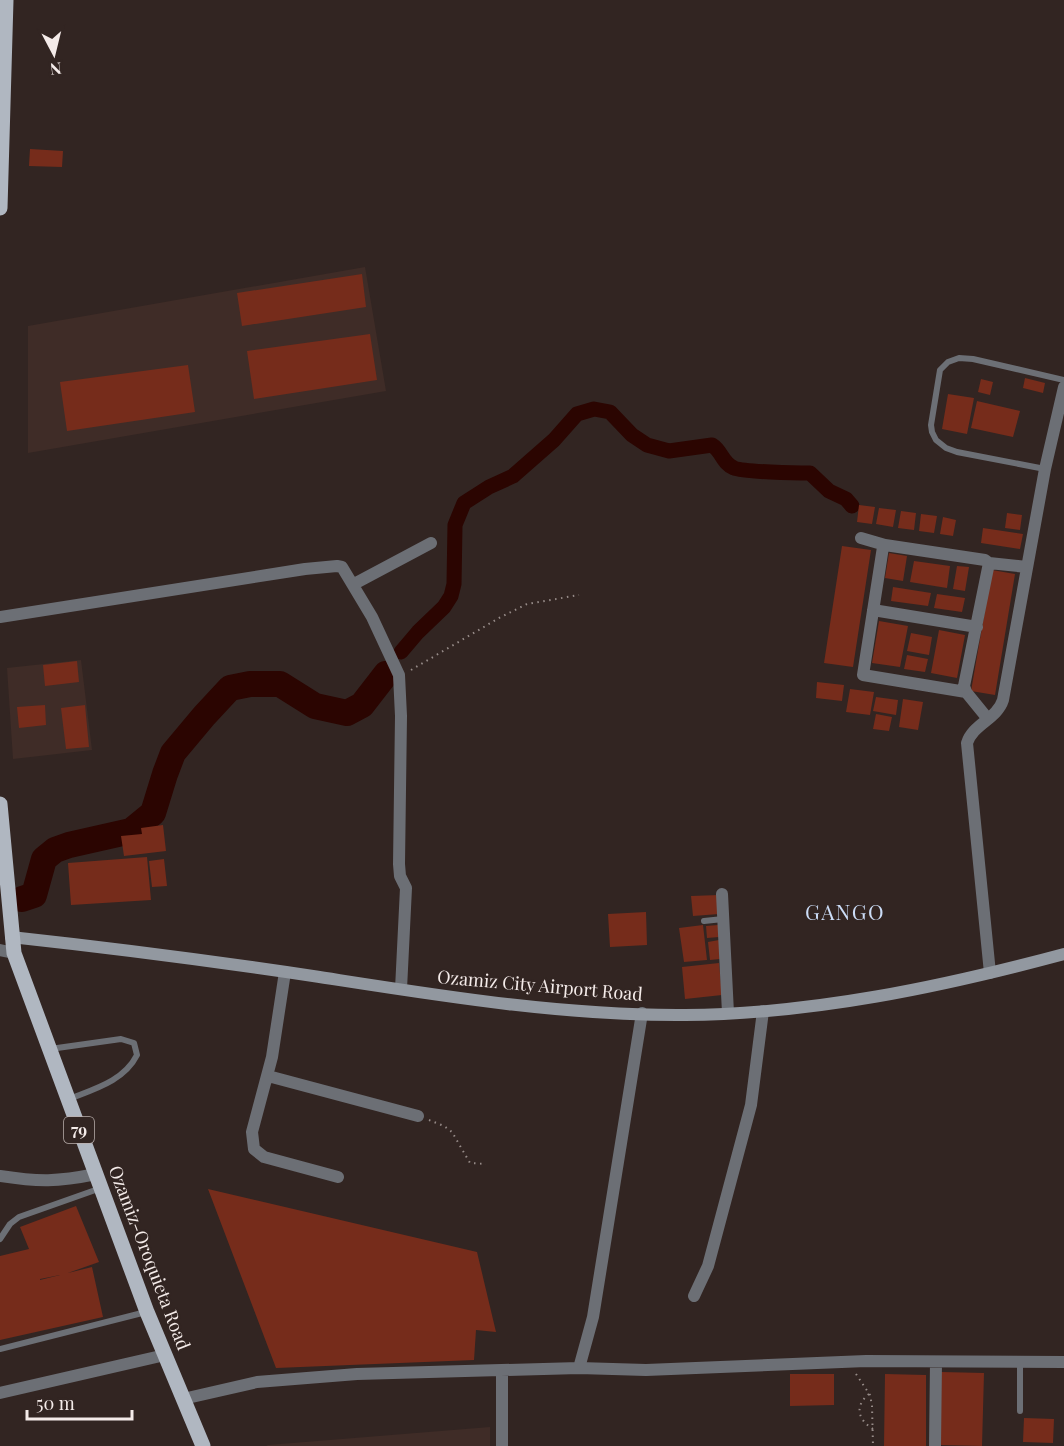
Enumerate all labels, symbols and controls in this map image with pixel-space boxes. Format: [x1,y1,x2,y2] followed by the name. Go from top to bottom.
[24,24,84,84] north arrow
[48,58,63,81] text: N
[805,897,885,925] district label: GANGO
[436,964,644,1006] street label: Ozamiz City Airport Road
[64,1117,94,1143] road number: 79
[104,1162,196,1354] street label: Ozamiz-Oroquieta Road
[27,1383,132,1421] scale bar
[36,1391,75,1415] text: 50 m

